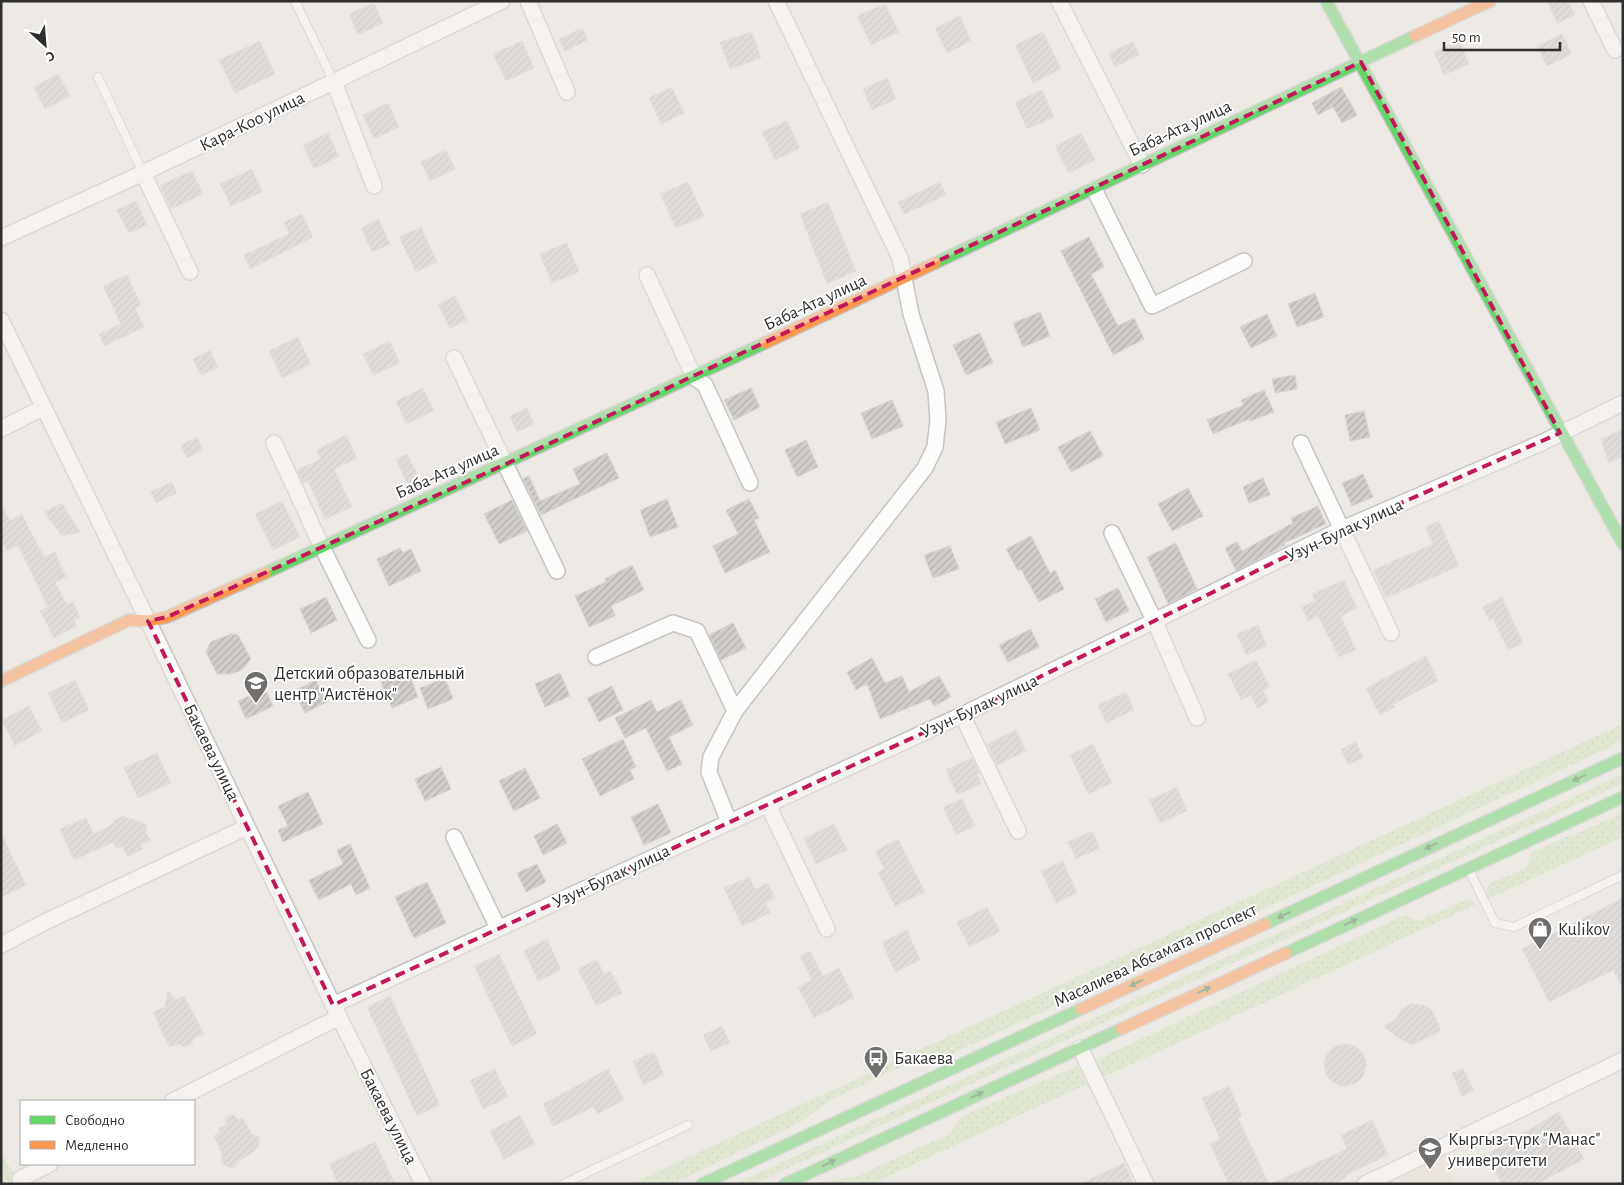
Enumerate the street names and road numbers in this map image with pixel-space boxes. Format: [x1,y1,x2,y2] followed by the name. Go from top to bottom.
[197,89,308,155] street label: Кара-Коо улица
[1126,96,1234,160] street label: Баба-Ата улица
[761,270,869,334] street label: Баба-Ата улица
[393,440,502,503] street label: Баба-Ата улица
[1283,496,1406,566] street label: Узун-Булак улица
[918,672,1041,742] street label: Узун-Булак улица
[180,701,242,804] street label: Бакаева улица
[550,842,673,912] street label: Узун-Булак улица
[1051,900,1260,1011] street label: Масалиева Абсамата проспект
[356,1066,420,1167] street label: Бакаева улица

